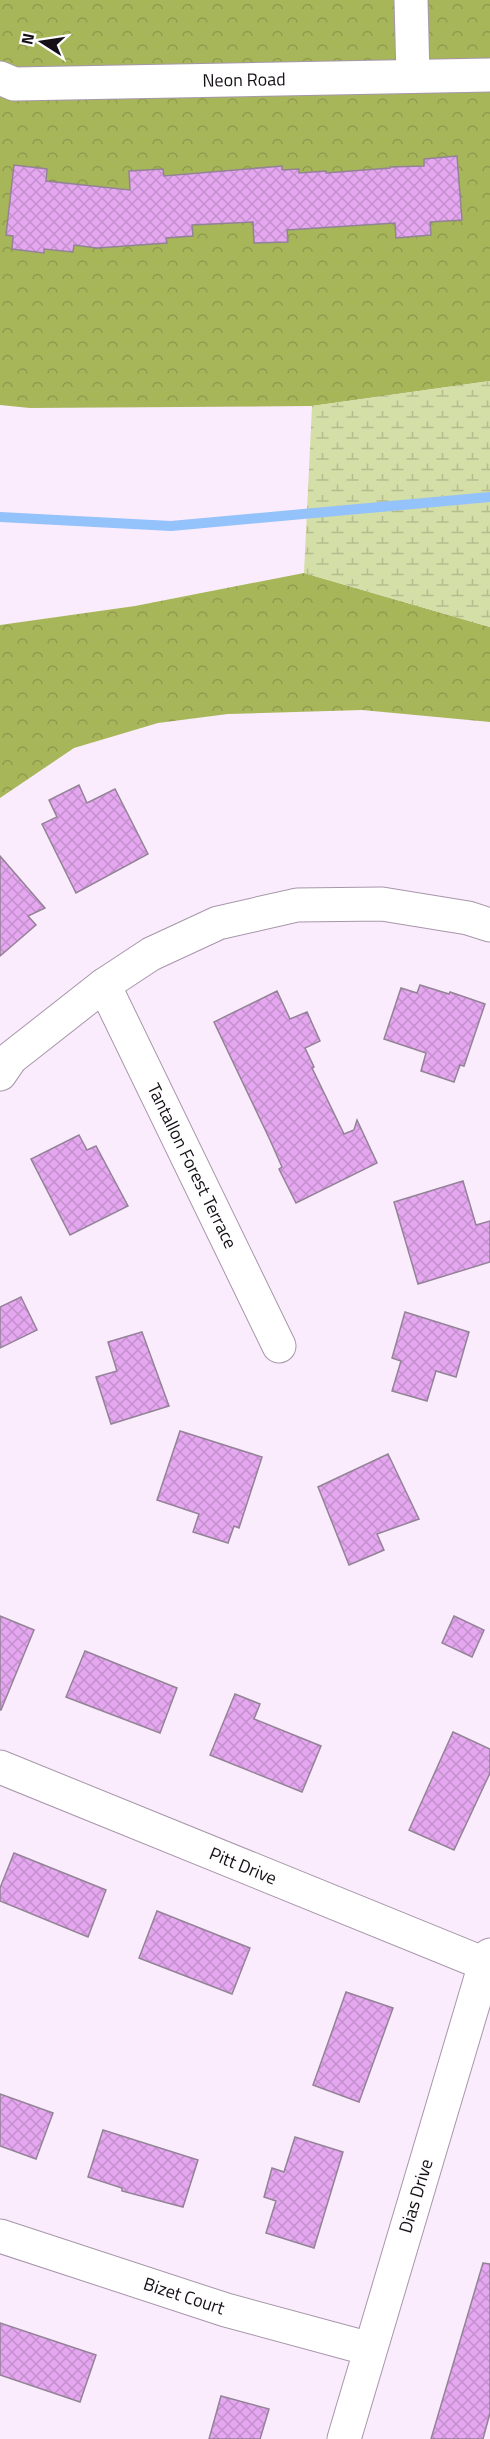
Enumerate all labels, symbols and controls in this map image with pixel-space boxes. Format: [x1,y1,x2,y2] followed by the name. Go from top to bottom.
[12,12,72,72] north arrow
[14,31,40,47] text: N
[202,65,286,94] street label: Neon Road
[141,1079,244,1253] street label: Tantallon Forest Terrace
[205,1840,281,1891] street label: Pitt Drive
[391,2155,440,2236] street label: Dias Drive
[140,2270,229,2322] street label: Bizet Court

